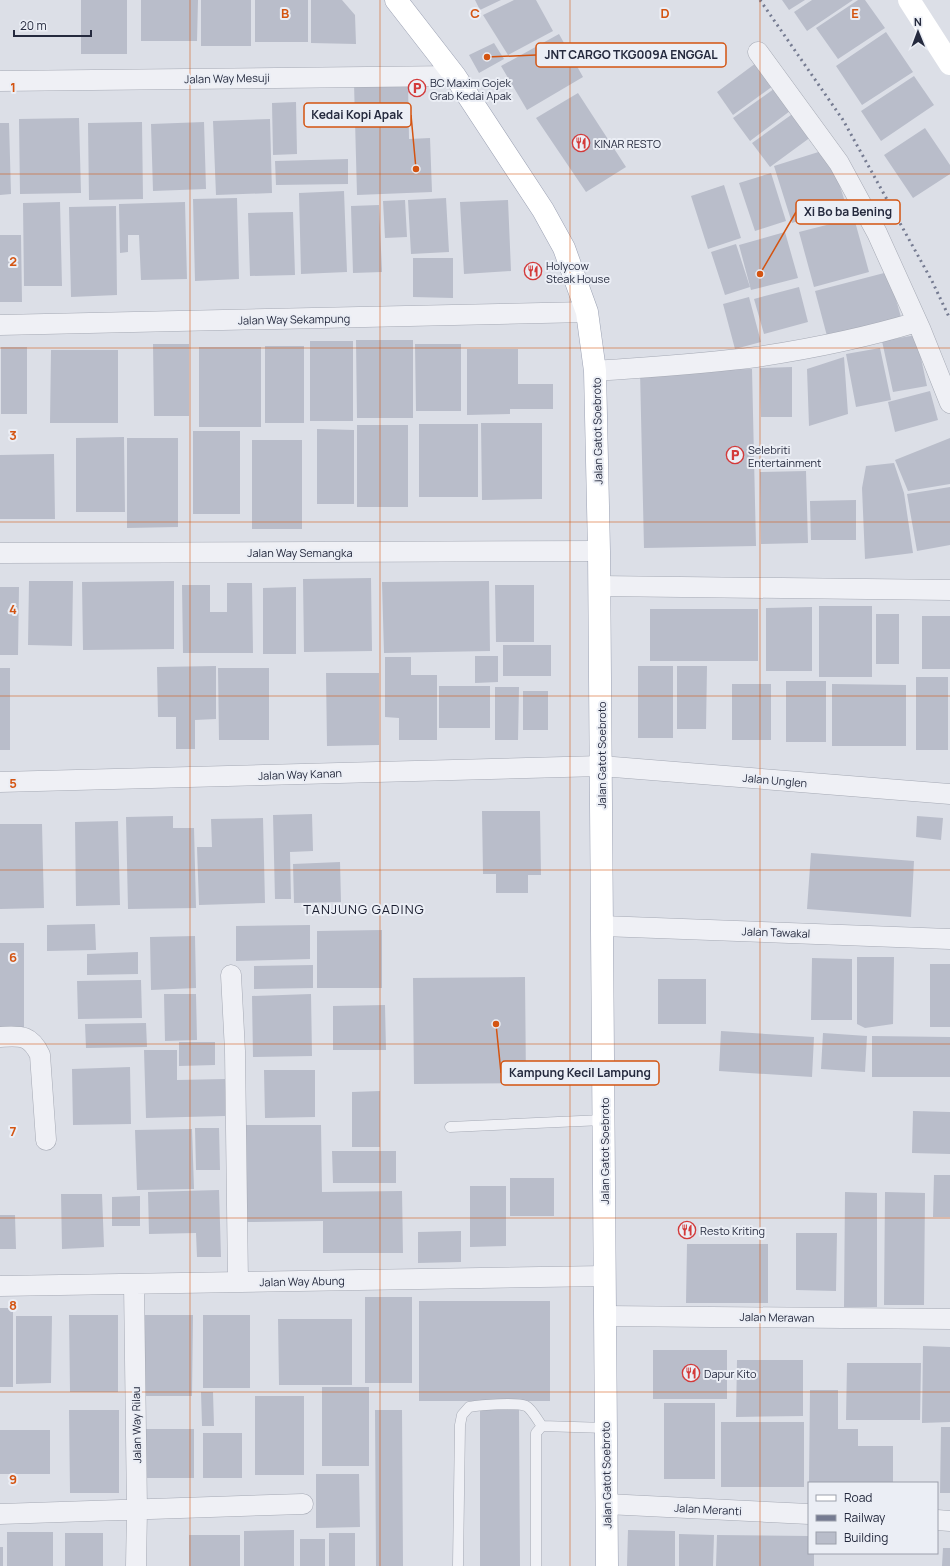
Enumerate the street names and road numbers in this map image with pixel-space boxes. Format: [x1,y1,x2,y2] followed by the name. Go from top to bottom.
[184,70,270,86] street label: Jalan Way Mesuji
[238,311,350,327] street label: Jalan Way Sekampung
[589,377,605,485] street label: Jalan Gatot Soebroto
[247,545,353,560] street label: Jalan Way Semangka
[594,701,609,809] street label: Jalan Gatot Soebroto
[258,765,342,783] street label: Jalan Way Kanan
[742,770,808,790] street label: Jalan Unglen
[741,923,811,941] street label: Jalan Tawakal
[597,1097,612,1205] street label: Jalan Gatot Soebroto
[259,1273,345,1289] street label: Jalan Way Abung
[740,1309,814,1325] street label: Jalan Merawan
[128,1386,144,1464] street label: Jalan Way Rilau
[598,1421,614,1529] street label: Jalan Gatot Soebroto
[674,1500,742,1518] street label: Jalan Meranti

